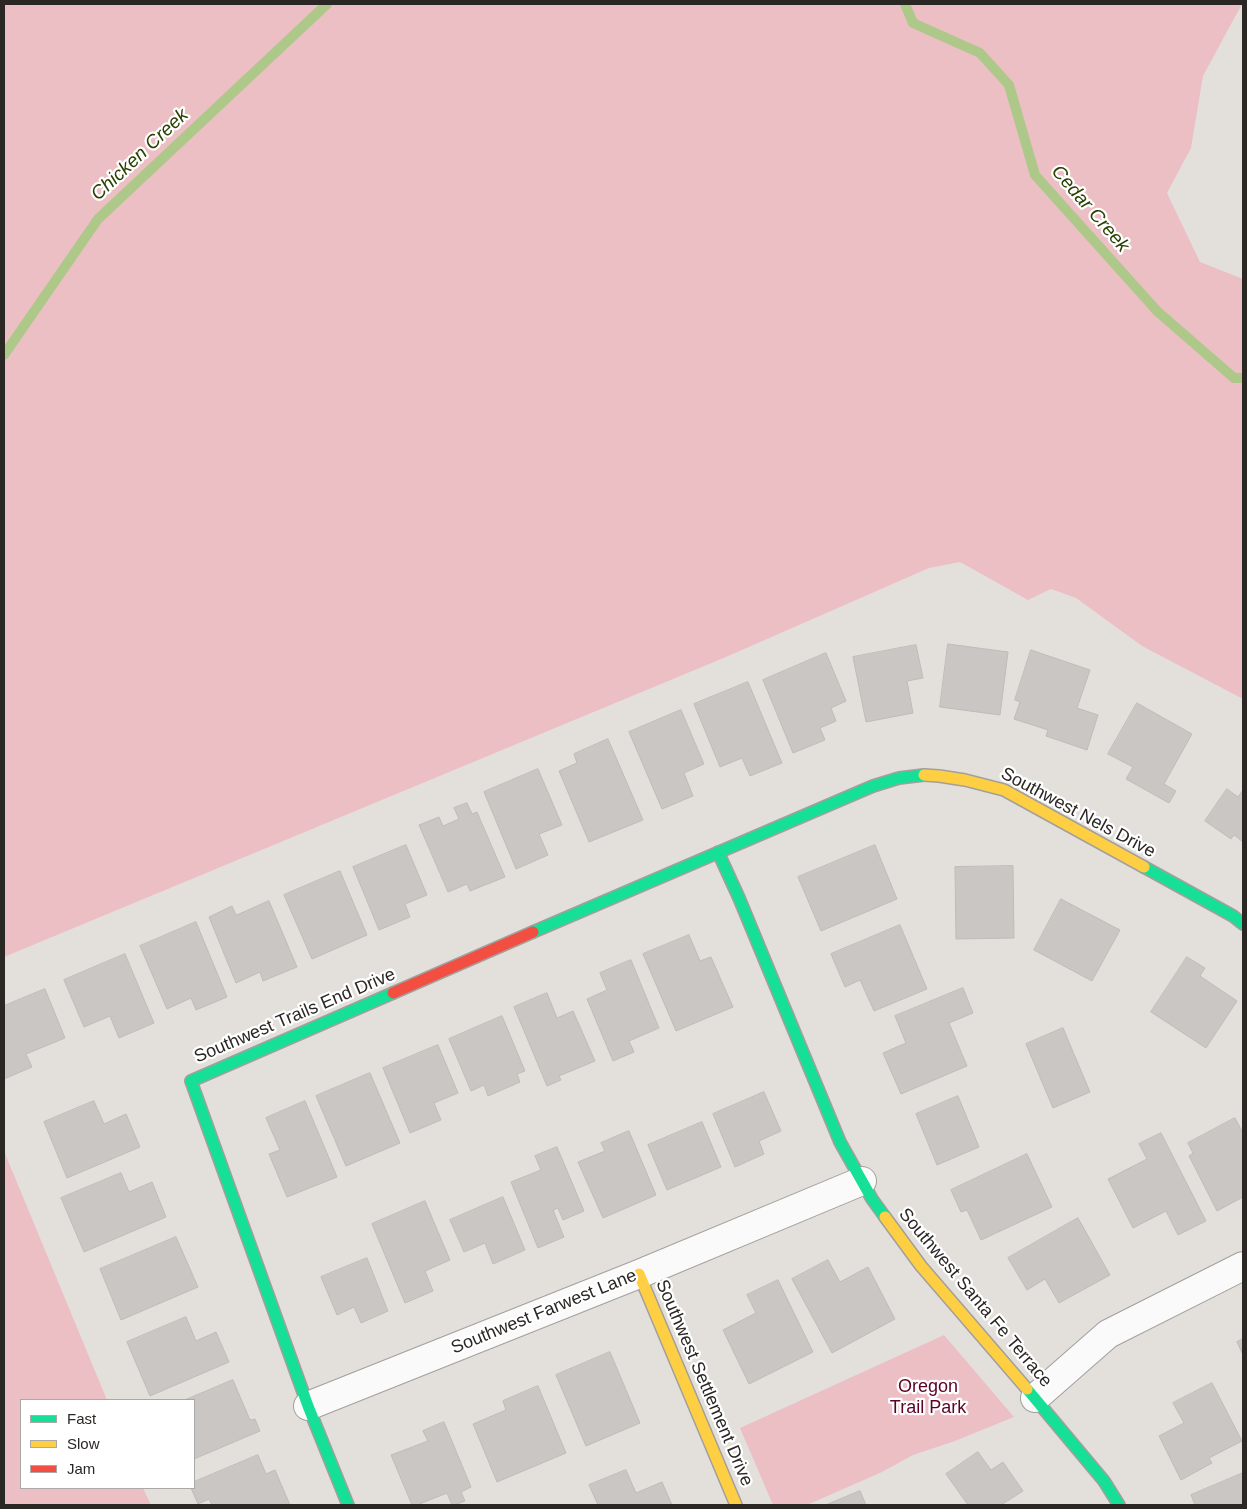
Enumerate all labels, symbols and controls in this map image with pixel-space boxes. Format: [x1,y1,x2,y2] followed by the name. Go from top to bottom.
[87,104,193,206] water label: Chicken Creek
[1046,161,1134,257] water label: Cedar Creek
[997,763,1159,863] street label: Southwest Nels Drive
[191,964,399,1068] street label: Southwest Trails End Drive
[894,1204,1056,1392] street label: Southwest Santa Fe Terrace
[448,1265,640,1359] street label: Southwest Farwest Lane
[651,1277,757,1489] street label: Southwest Settlement Drive
[890,1376,966,1418] park label: Oregon Trail Park
[20,1399,195,1489] legend
[67,1410,96,1427] text: Fast
[67,1435,100,1452] text: Slow
[67,1460,95,1477] text: Jam

